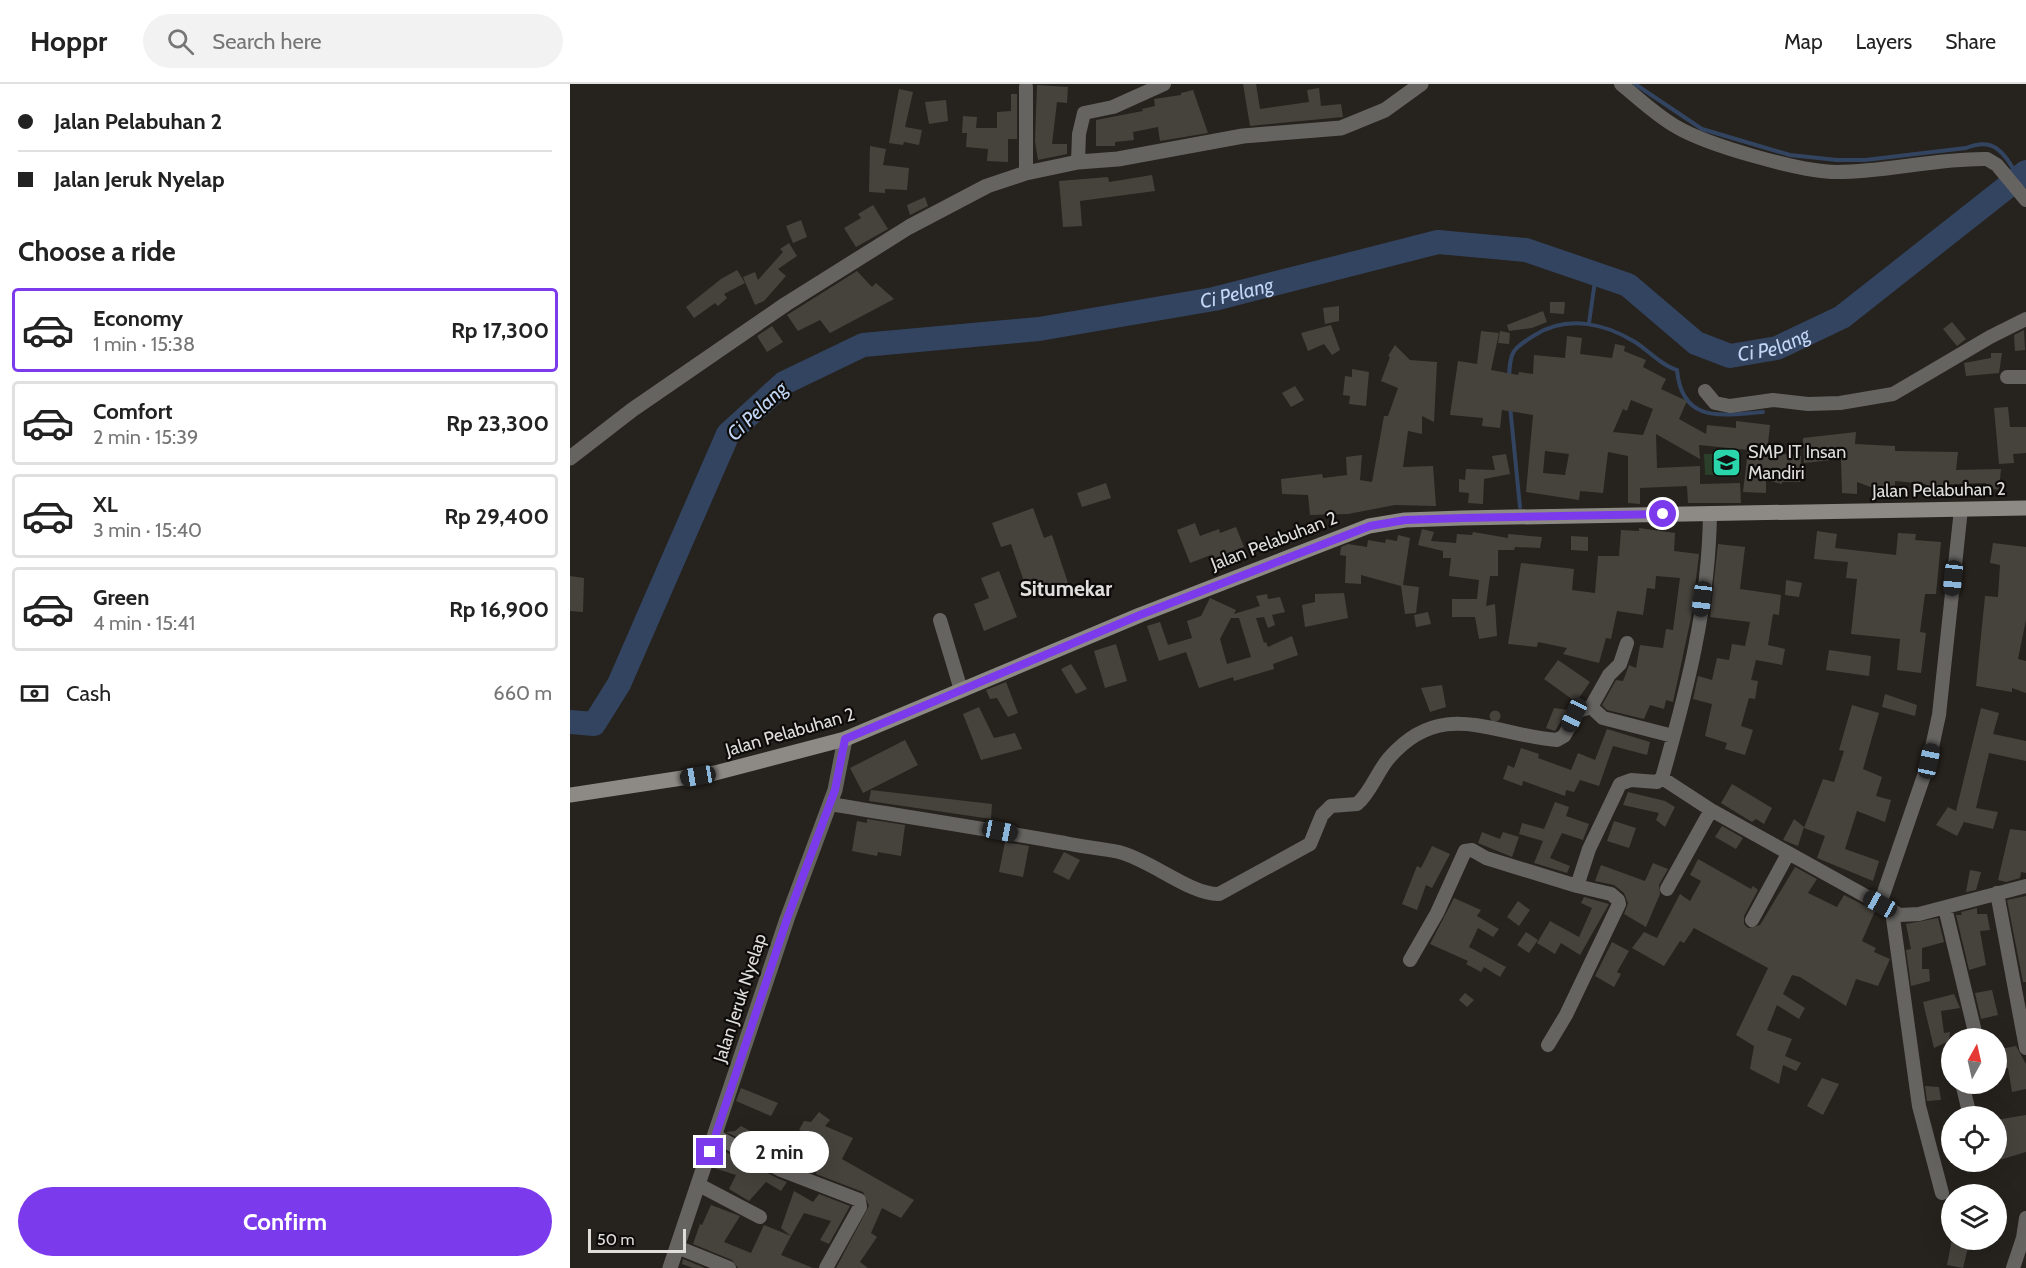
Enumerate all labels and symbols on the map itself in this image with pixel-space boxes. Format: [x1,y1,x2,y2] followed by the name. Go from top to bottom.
[1198,272,1277,313] water label: Ci Pelang
[1736,322,1814,367] water label: Ci Pelang
[722,376,793,446] water label: Ci Pelang
[1748,441,1846,484] place label: SMP IT Insan Mandiri
[1711,446,1743,478] school or university icon: SMP IT Insan Mandiri
[1871,478,2006,502] street label: Jalan Pelabuhan 2
[1649,500,1676,527] route start
[1207,507,1340,576] street label: Jalan Pelabuhan 2
[1942,559,1964,597] car
[1020,576,1112,601] district label: Situmekar
[1691,580,1713,618] car
[1558,695,1590,735] car
[722,703,857,761] street label: Jalan Pelabuhan 2
[1916,742,1942,780] car
[679,764,717,788] car
[981,819,1019,843] car
[1860,887,1900,921] car
[708,931,771,1066] street label: Jalan Jeruk Nyelap
[1941,1028,2007,1094] north arrow
[731,1131,830,1173] callout: 2 min
[696,1138,723,1165] route end
[588,1226,686,1254] scale bar

